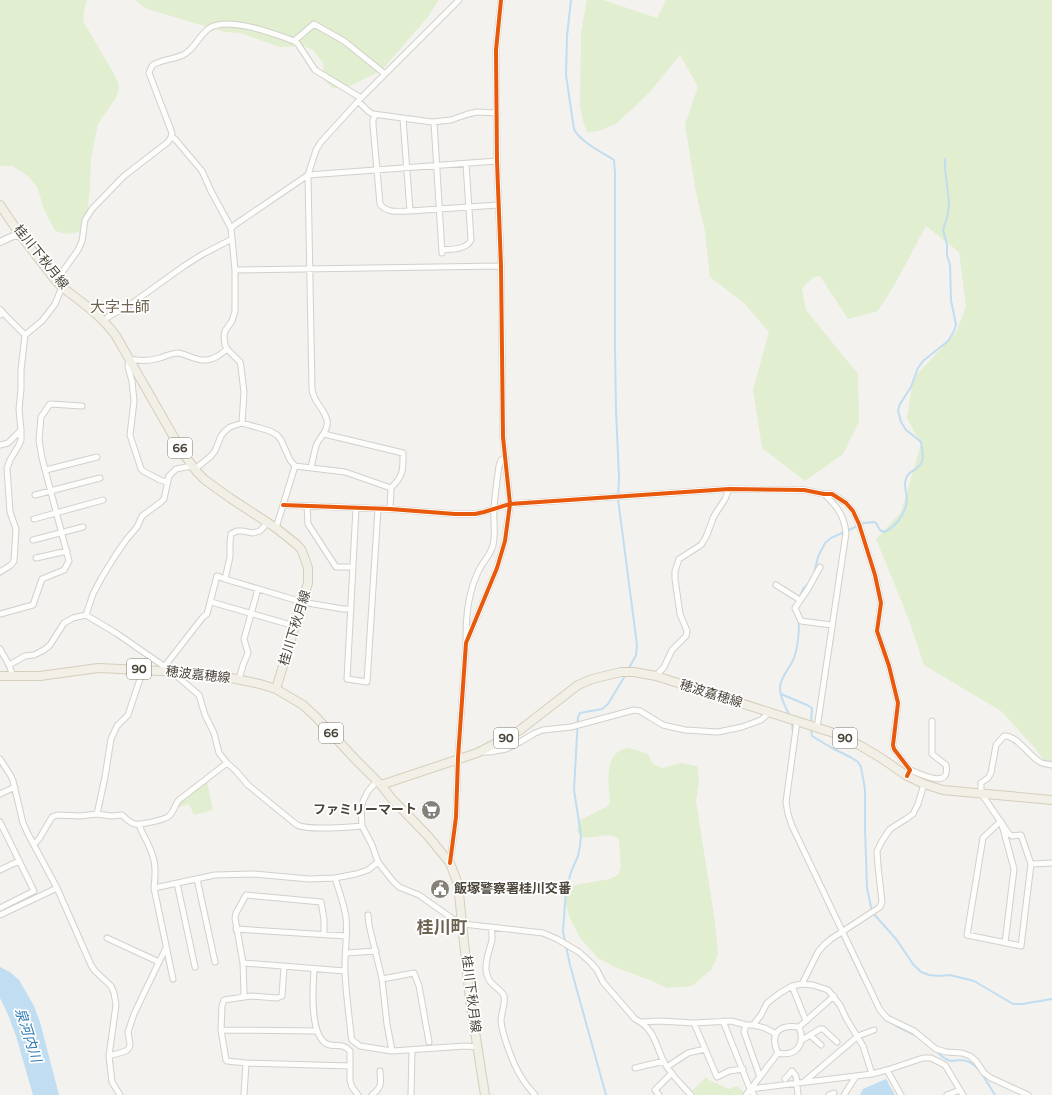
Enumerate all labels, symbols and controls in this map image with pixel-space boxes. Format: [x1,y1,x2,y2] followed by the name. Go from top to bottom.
[10,222,72,292] street label: 桂川下秋月線
[90,298,150,316] district label: 大字土師
[168,438,192,458] road number: 66
[276,588,314,668] street label: 桂川下秋月線
[127,659,151,679] road number: 90
[165,664,231,686] street label: 穂波嘉穂線
[678,677,744,711] street label: 穂波嘉穂線
[319,723,343,743] road number: 66
[494,728,518,748] road number: 90
[833,728,857,748] road number: 90
[420,799,442,821] supermarket icon: ファミリーマート
[313,802,417,818] place label: ファミリーマート
[429,878,451,900] public building icon: 飯塚警察署桂川交番
[454,881,571,897] place label: 飯塚警察署桂川交番
[417,917,468,938] district label: 桂川町
[458,954,484,1034] street label: 桂川下秋月線
[11,1006,45,1066] water label: 泉河内川

